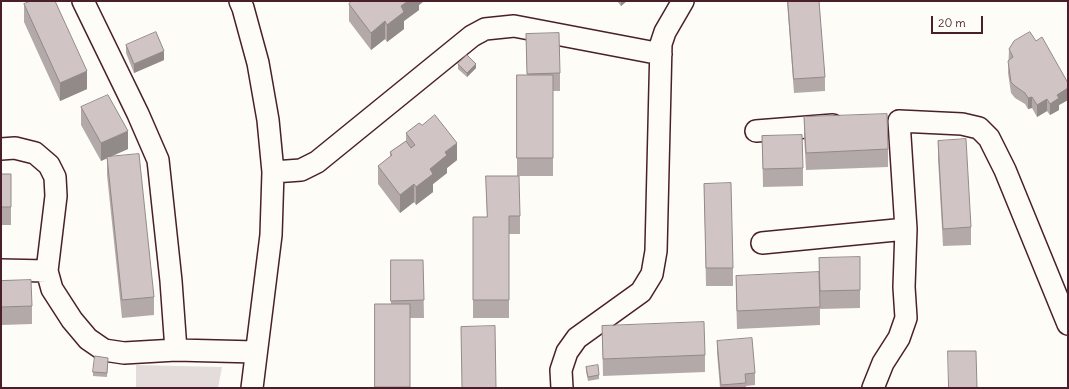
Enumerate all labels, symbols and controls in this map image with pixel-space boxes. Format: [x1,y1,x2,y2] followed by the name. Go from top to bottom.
[933,8,985,34] scale bar
[938,15,966,30] text: 20 m

